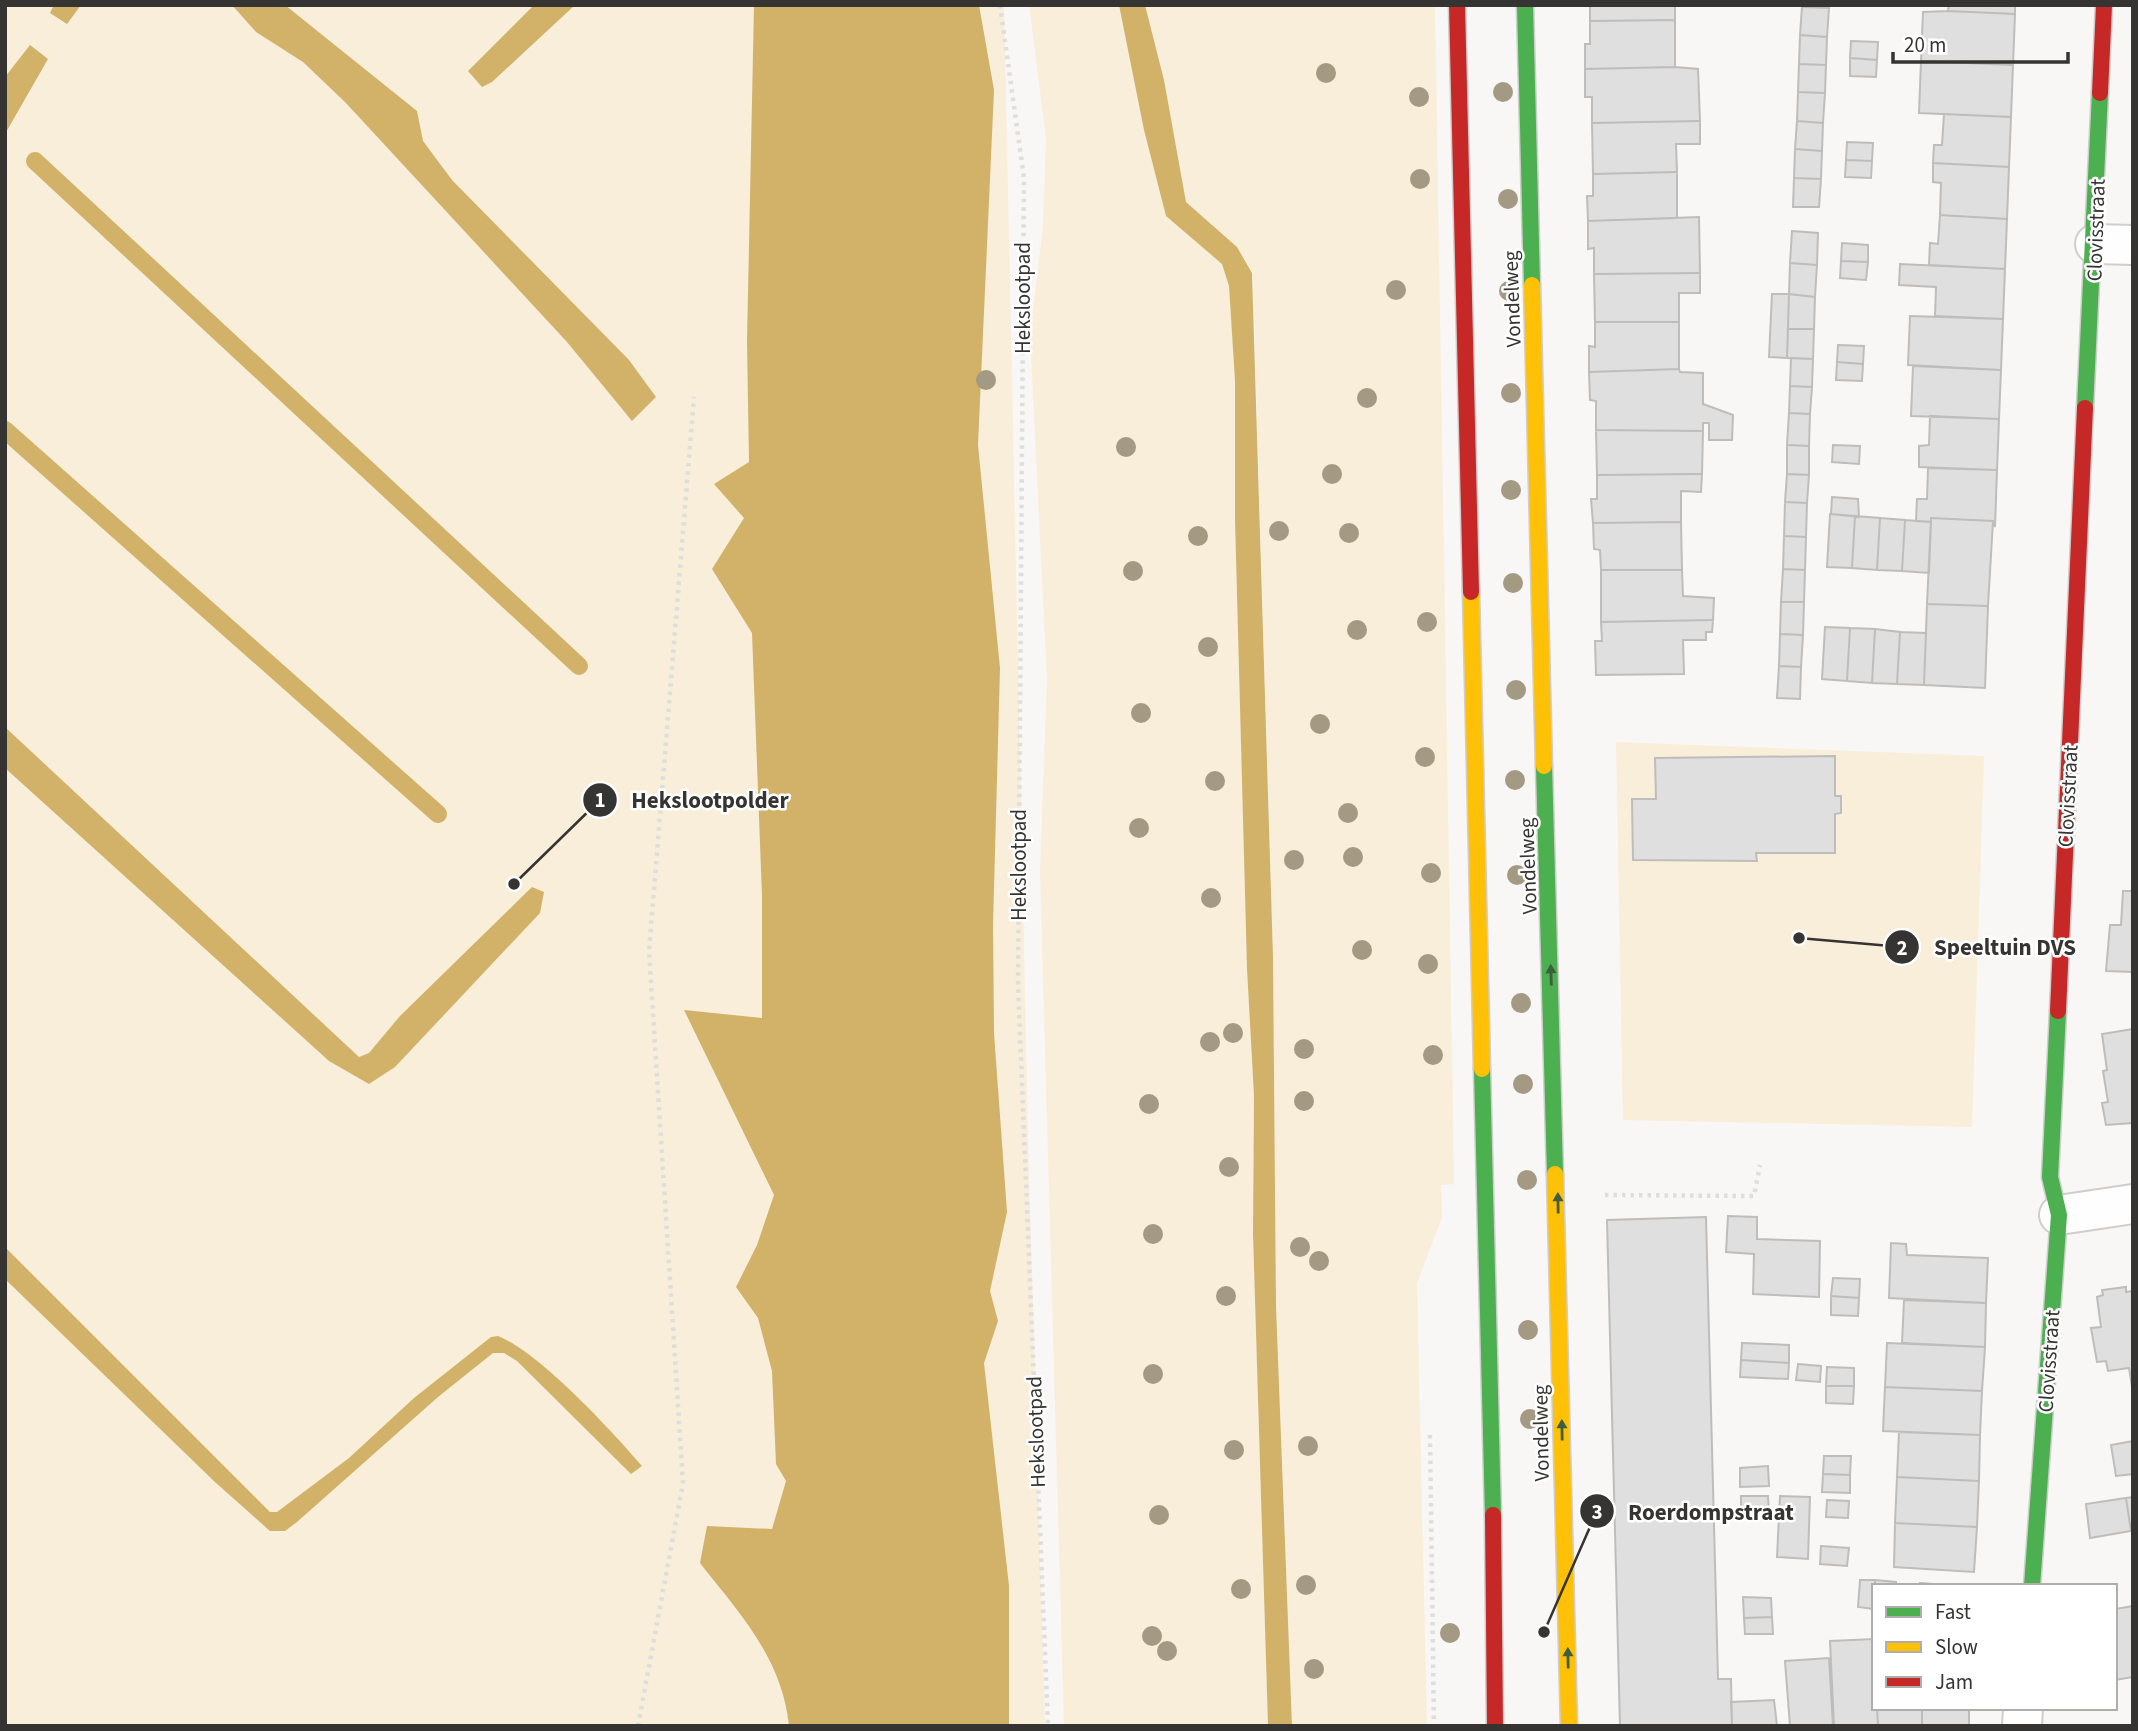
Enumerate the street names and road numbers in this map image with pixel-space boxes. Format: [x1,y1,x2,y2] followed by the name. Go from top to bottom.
[2079,178,2113,282] street label: Clovisstraat
[1008,242,1038,354] street label: Hekslootpad
[1495,250,1529,348] street label: Vondelweg
[2050,744,2086,848] street label: Clovisstraat
[1004,809,1034,921] street label: Hekslootpad
[1511,817,1545,915] street label: Vondelweg
[2030,1309,2068,1413] street label: Clovisstraat
[1019,1376,1053,1488] street label: Hekslootpad
[1525,1384,1557,1482] street label: Vondelweg

